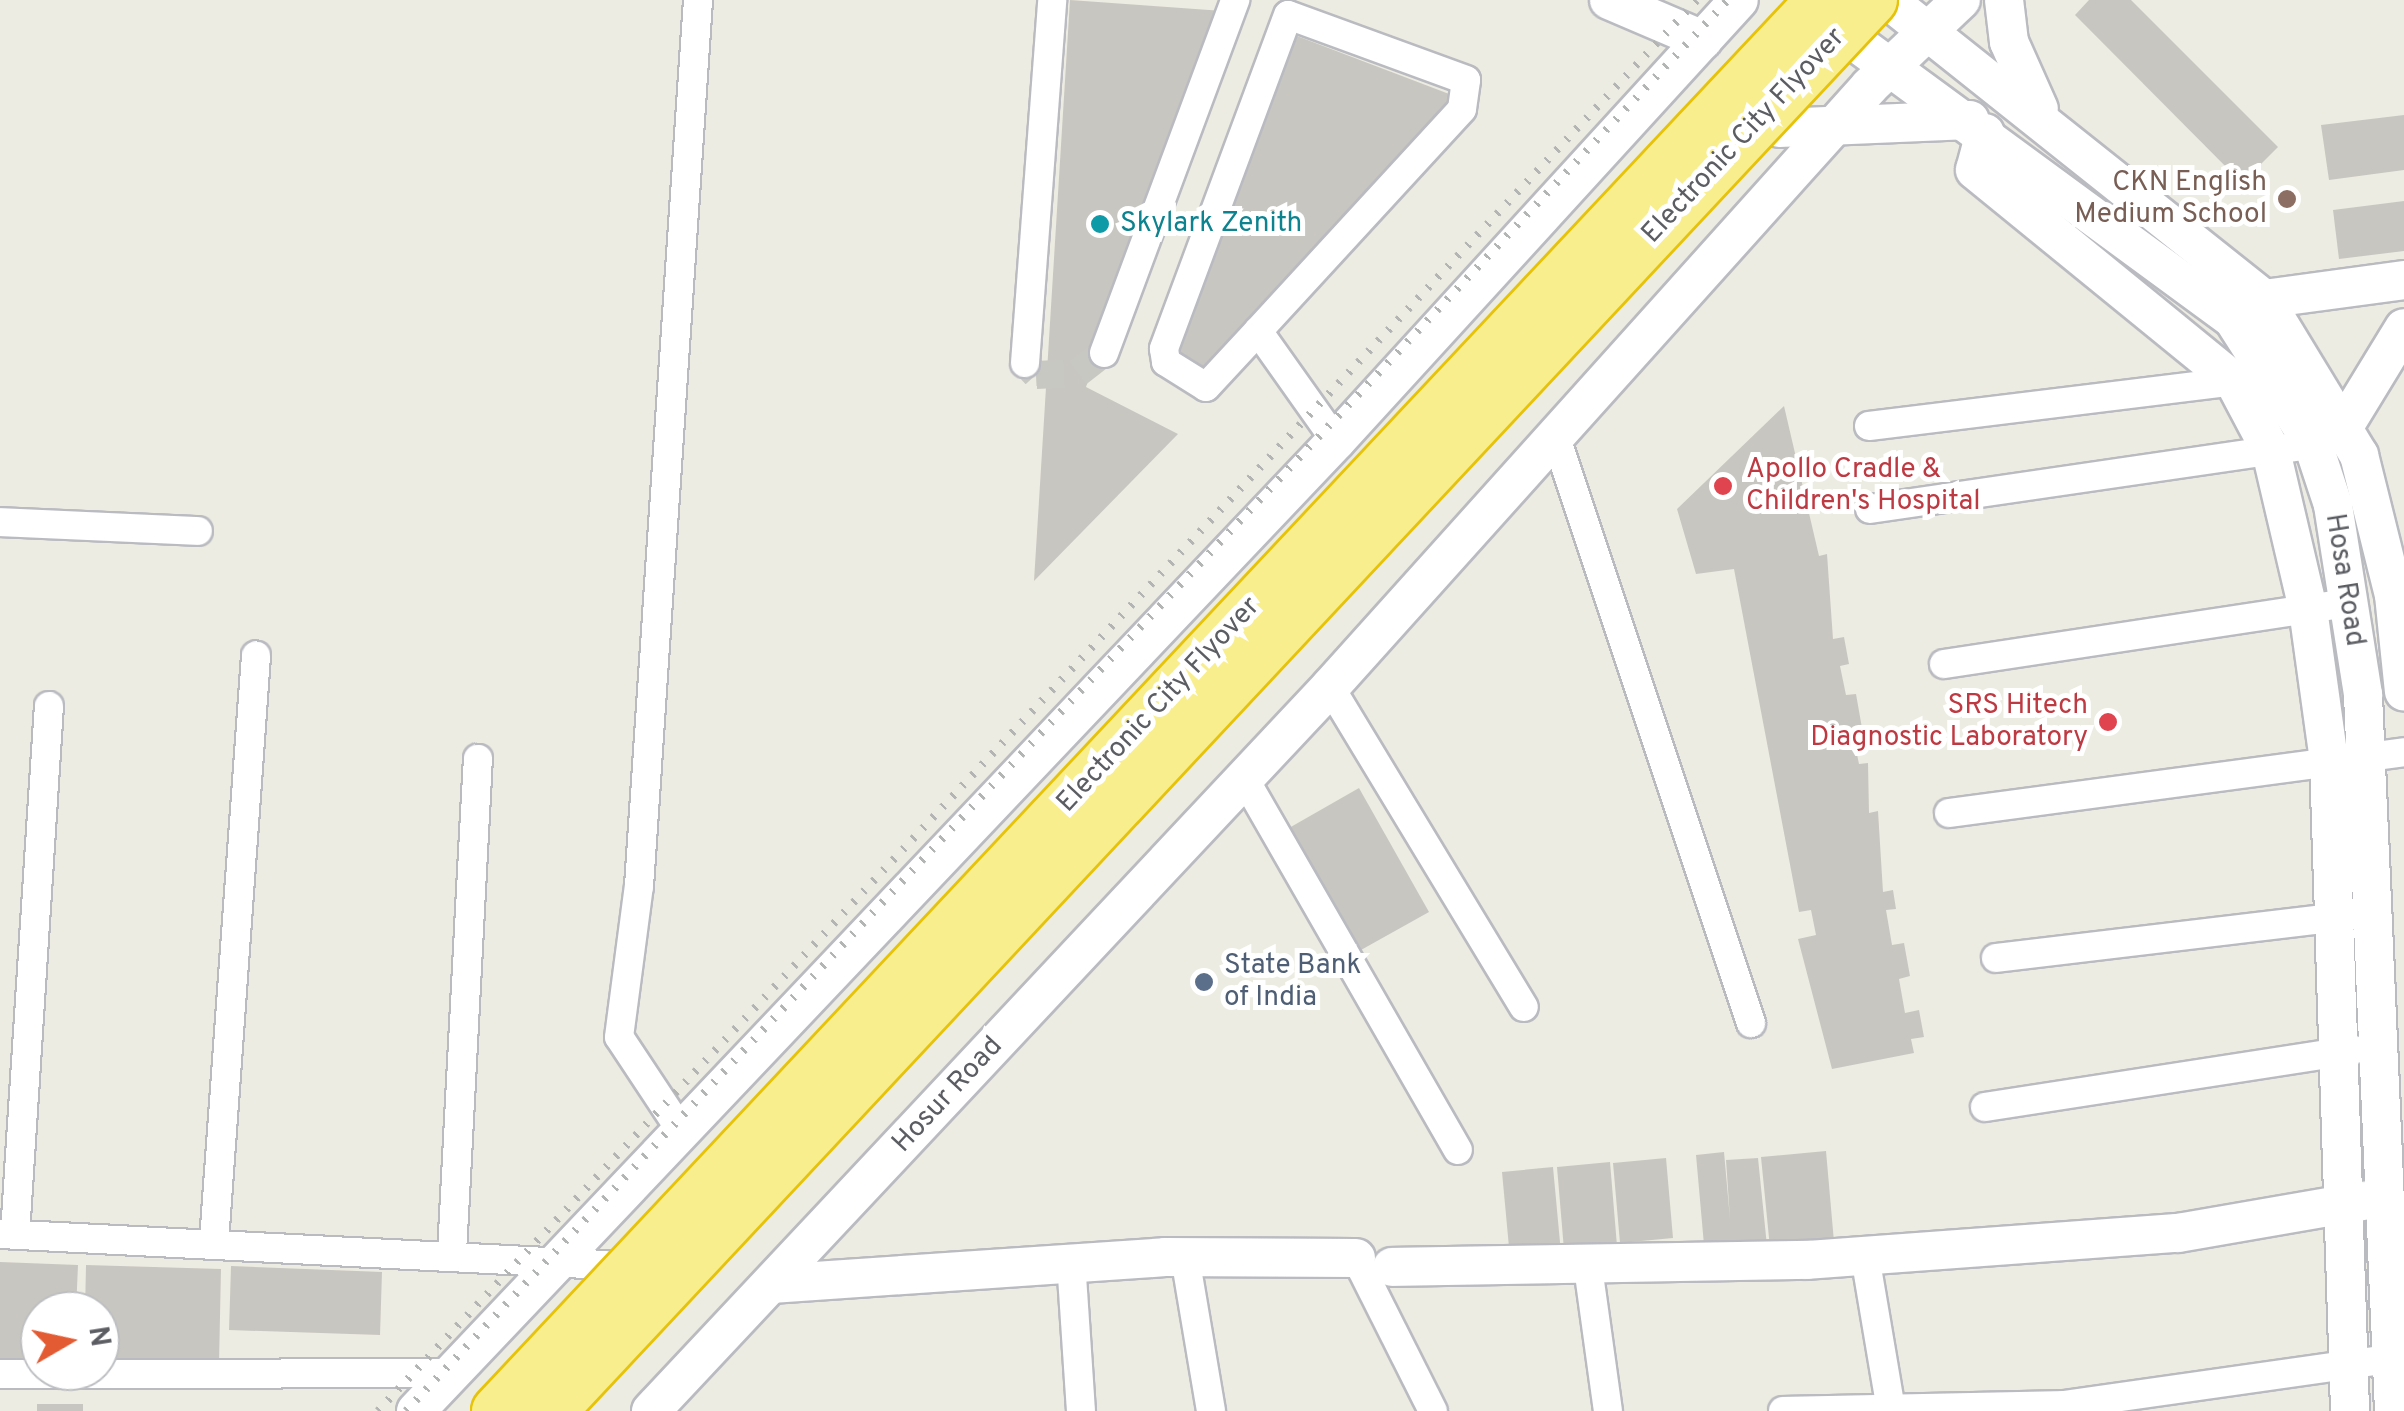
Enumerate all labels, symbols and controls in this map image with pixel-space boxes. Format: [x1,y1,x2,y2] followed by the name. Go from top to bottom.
[1635,21,1853,251] street label: Electronic City Flyover
[2074,166,2267,232] place label: CKN English Medium School
[2276,188,2298,210] marker: CKN English Medium School
[1120,207,1302,241] place label: Skylark Zenith
[1089,213,1111,235] marker: Skylark Zenith
[1746,453,1980,519] place label: Apollo Cradle & Children's Hospital
[1710,473,1736,499] marker: Apollo Cradle & Children's Hospital
[2317,511,2371,649] street label: Hosa Road
[1050,590,1268,820] street label: Electronic City Flyover
[1810,689,2088,755] place label: SRS Hitech Diagnostic Laboratory
[2097,711,2119,733] marker: SRS Hitech Diagnostic Laboratory
[1224,949,1361,1015] place label: State Bank of India
[1193,971,1215,993] marker: State Bank of India
[886,1030,1010,1160] street label: Hosur Road
[20,1291,120,1391] north arrow
[78,1324,117,1349] text: N

